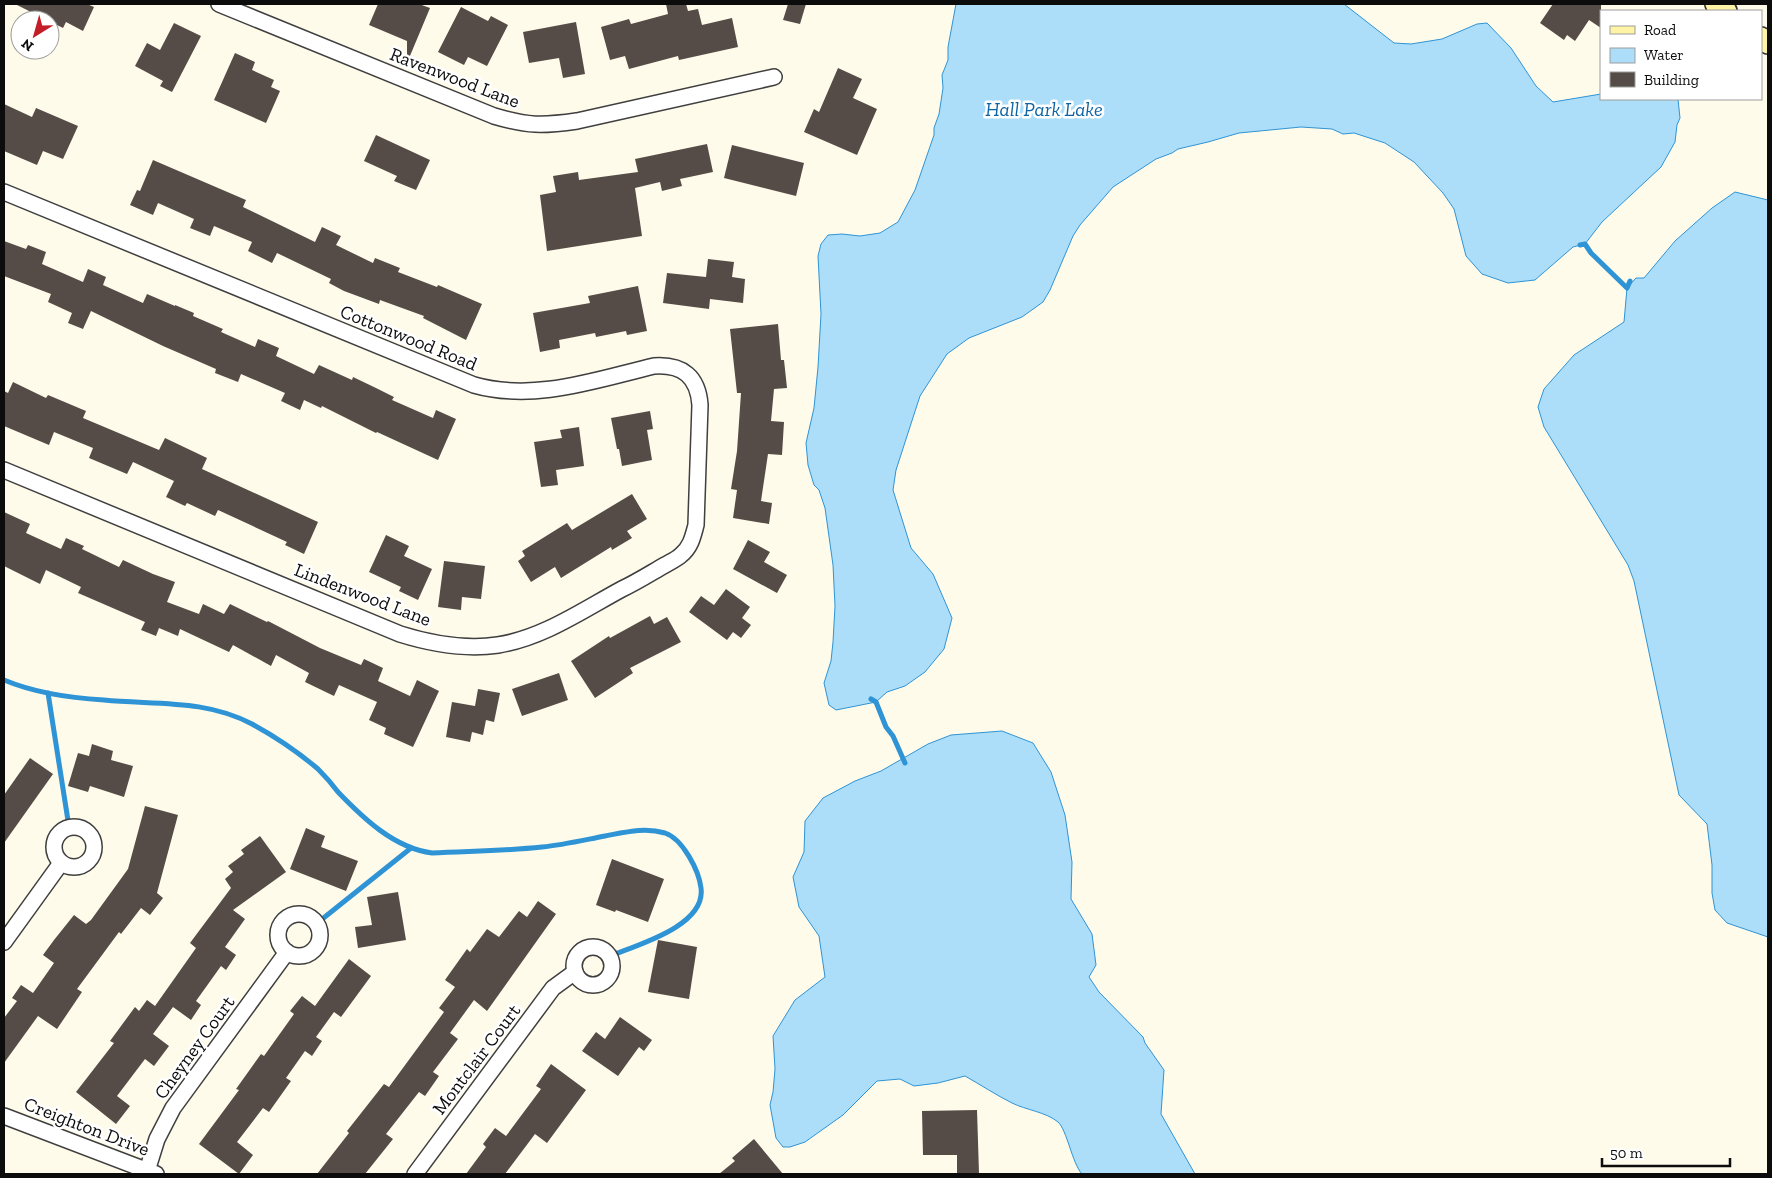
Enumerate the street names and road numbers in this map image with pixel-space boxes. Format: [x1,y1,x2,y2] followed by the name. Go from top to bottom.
[387,42,523,113] street label: Ravenwood Lane
[337,299,481,376] street label: Cottonwood Road
[291,558,434,631] street label: Lindenwood Lane
[149,991,240,1103] street label: Cheyney Court
[427,1000,525,1119] street label: Montclair Court
[21,1092,153,1161] street label: Creighton Drive

